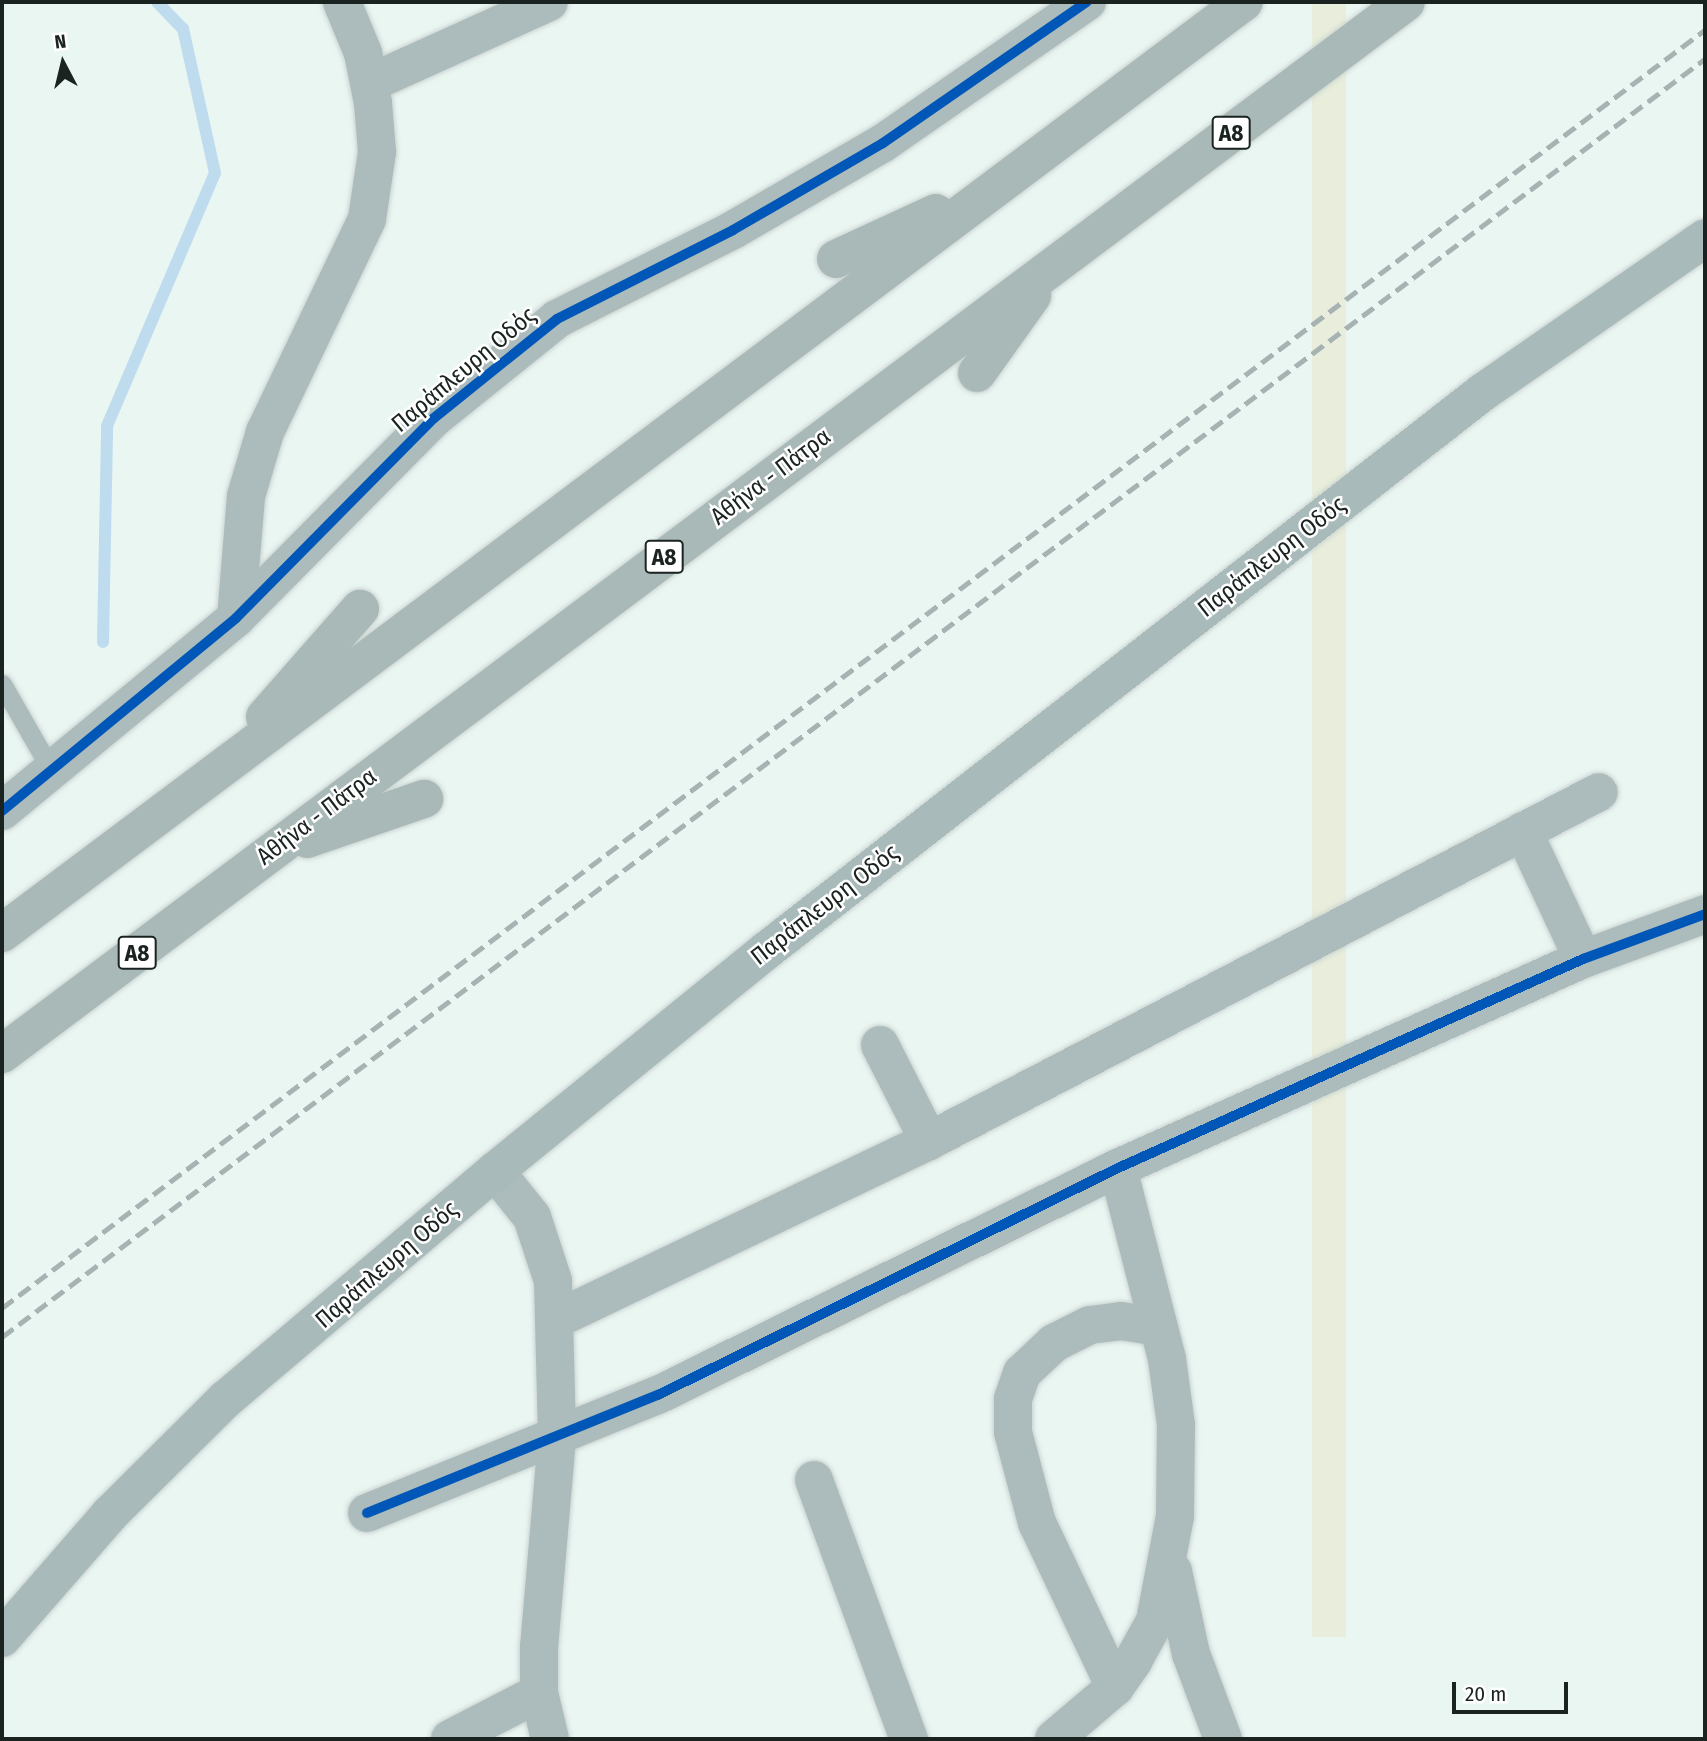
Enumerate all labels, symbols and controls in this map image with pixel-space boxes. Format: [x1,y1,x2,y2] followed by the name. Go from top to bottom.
[28,28,98,98] north arrow
[53,30,67,54] text: N
[1210,114,1252,152] road number: Α8
[386,301,542,439] street label: Παράπλευρη Οδός
[705,423,837,531] street label: Αθήνα - Πάτρα
[1192,490,1352,624] street label: Παράπλευρη Οδός
[643,538,685,576] road number: Α8
[251,763,383,871] street label: Αθήνα - Πάτρα
[745,838,905,972] street label: Παράπλευρη Οδός
[116,934,158,972] road number: Α8
[310,1195,464,1335] street label: Παράπλευρη Οδός
[1455,1668,1570,1712] scale bar
[1465,1681,1506,1707] text: 20 m

